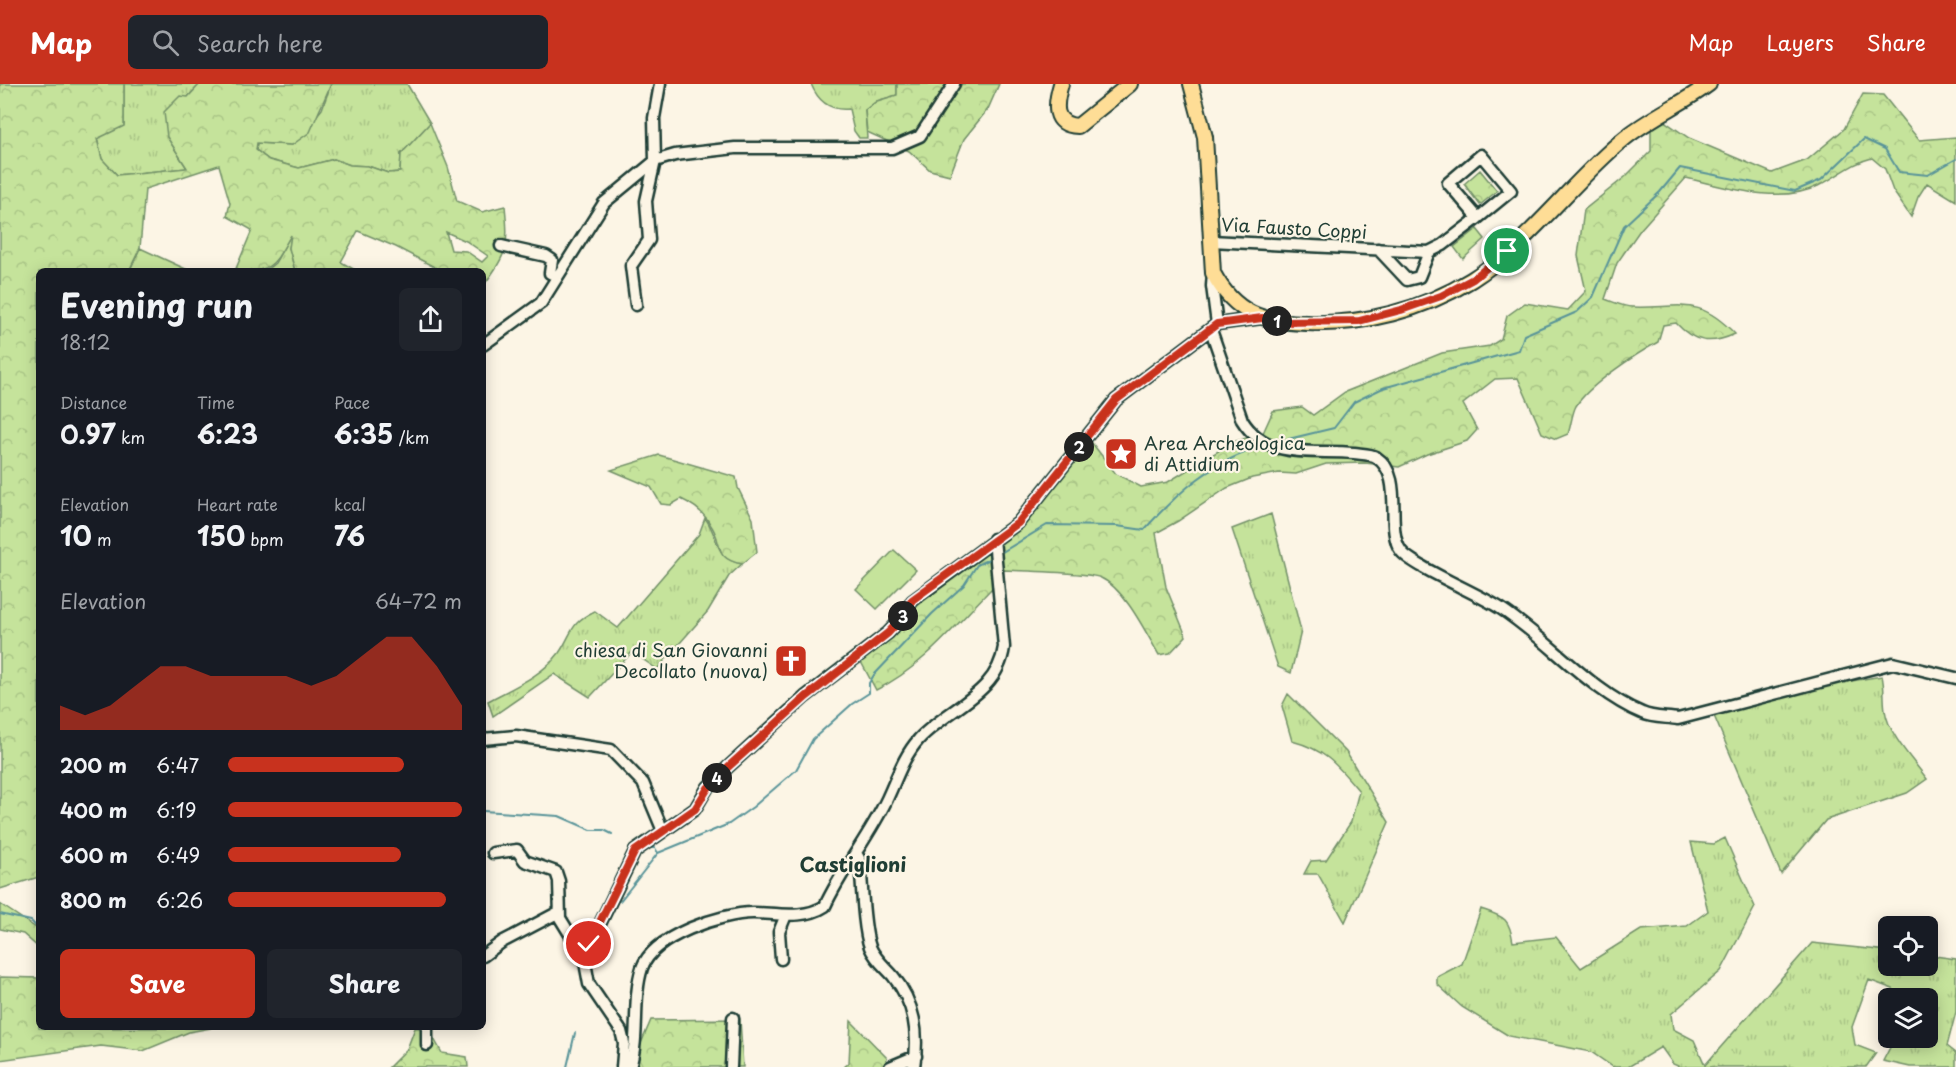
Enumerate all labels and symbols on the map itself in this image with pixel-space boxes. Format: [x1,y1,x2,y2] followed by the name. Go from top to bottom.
[1220,210,1368,245] street label: Via Fausto Coppi
[1481,225,1532,276] pin
[1262,306,1292,336] pin: 1
[1144,429,1306,477] place label: Area Archeologica di Attidium
[1064,432,1094,462] pin: 2
[1103,436,1139,472] place icon: Area Archeologica di Attidium
[888,601,918,631] pin: 3
[574,636,768,684] place label: chiesa di San Giovanni Decollato (nuova)
[773,643,809,679] church icon: chiesa di San Giovanni Decollato (nuova)
[702,763,732,793] pin: 4
[799,849,907,879] district label: Castiglioni
[563,918,614,969] pin

